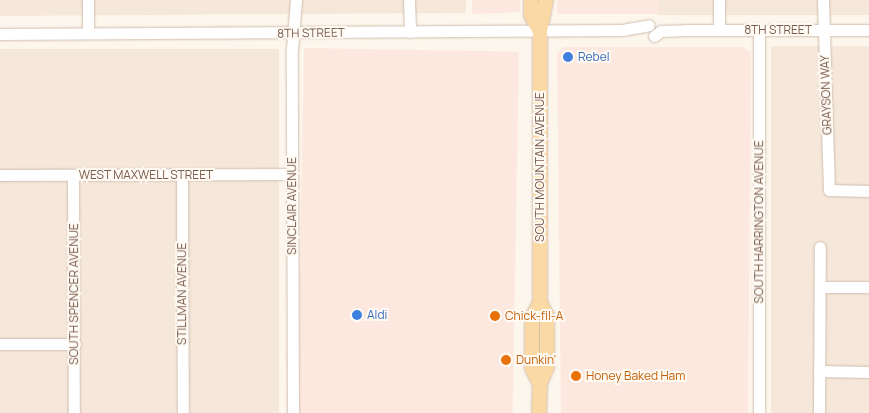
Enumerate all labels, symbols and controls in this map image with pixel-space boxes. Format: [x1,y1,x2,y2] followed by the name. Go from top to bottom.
[744,23,812,37] street label: 8TH STREET
[277,25,345,41] street label: 8TH STREET
[578,50,609,64] place label: Rebel
[562,51,574,63] marker: Rebel
[817,55,835,135] street label: GRAYSON WAY
[533,92,547,242] street label: SOUTH MOUNTAIN AVENUE
[752,140,766,304] street label: SOUTH HARRINGTON AVENUE
[285,157,299,255] street label: SINCLAIR AVENUE
[78,168,214,182] street label: WEST MAXWELL STREET
[67,223,81,365] street label: SOUTH SPENCER AVENUE
[175,243,189,345] street label: STILLMAN AVENUE
[367,308,387,322] place label: Aldi
[351,309,363,321] marker: Aldi
[505,309,563,323] place label: Chick-fil-A
[489,310,501,322] marker: Chick-fil-A
[516,353,556,367] place label: Dunkin'
[500,354,512,366] marker: Dunkin'
[586,369,685,383] place label: Honey Baked Ham
[570,370,582,382] marker: Honey Baked Ham

